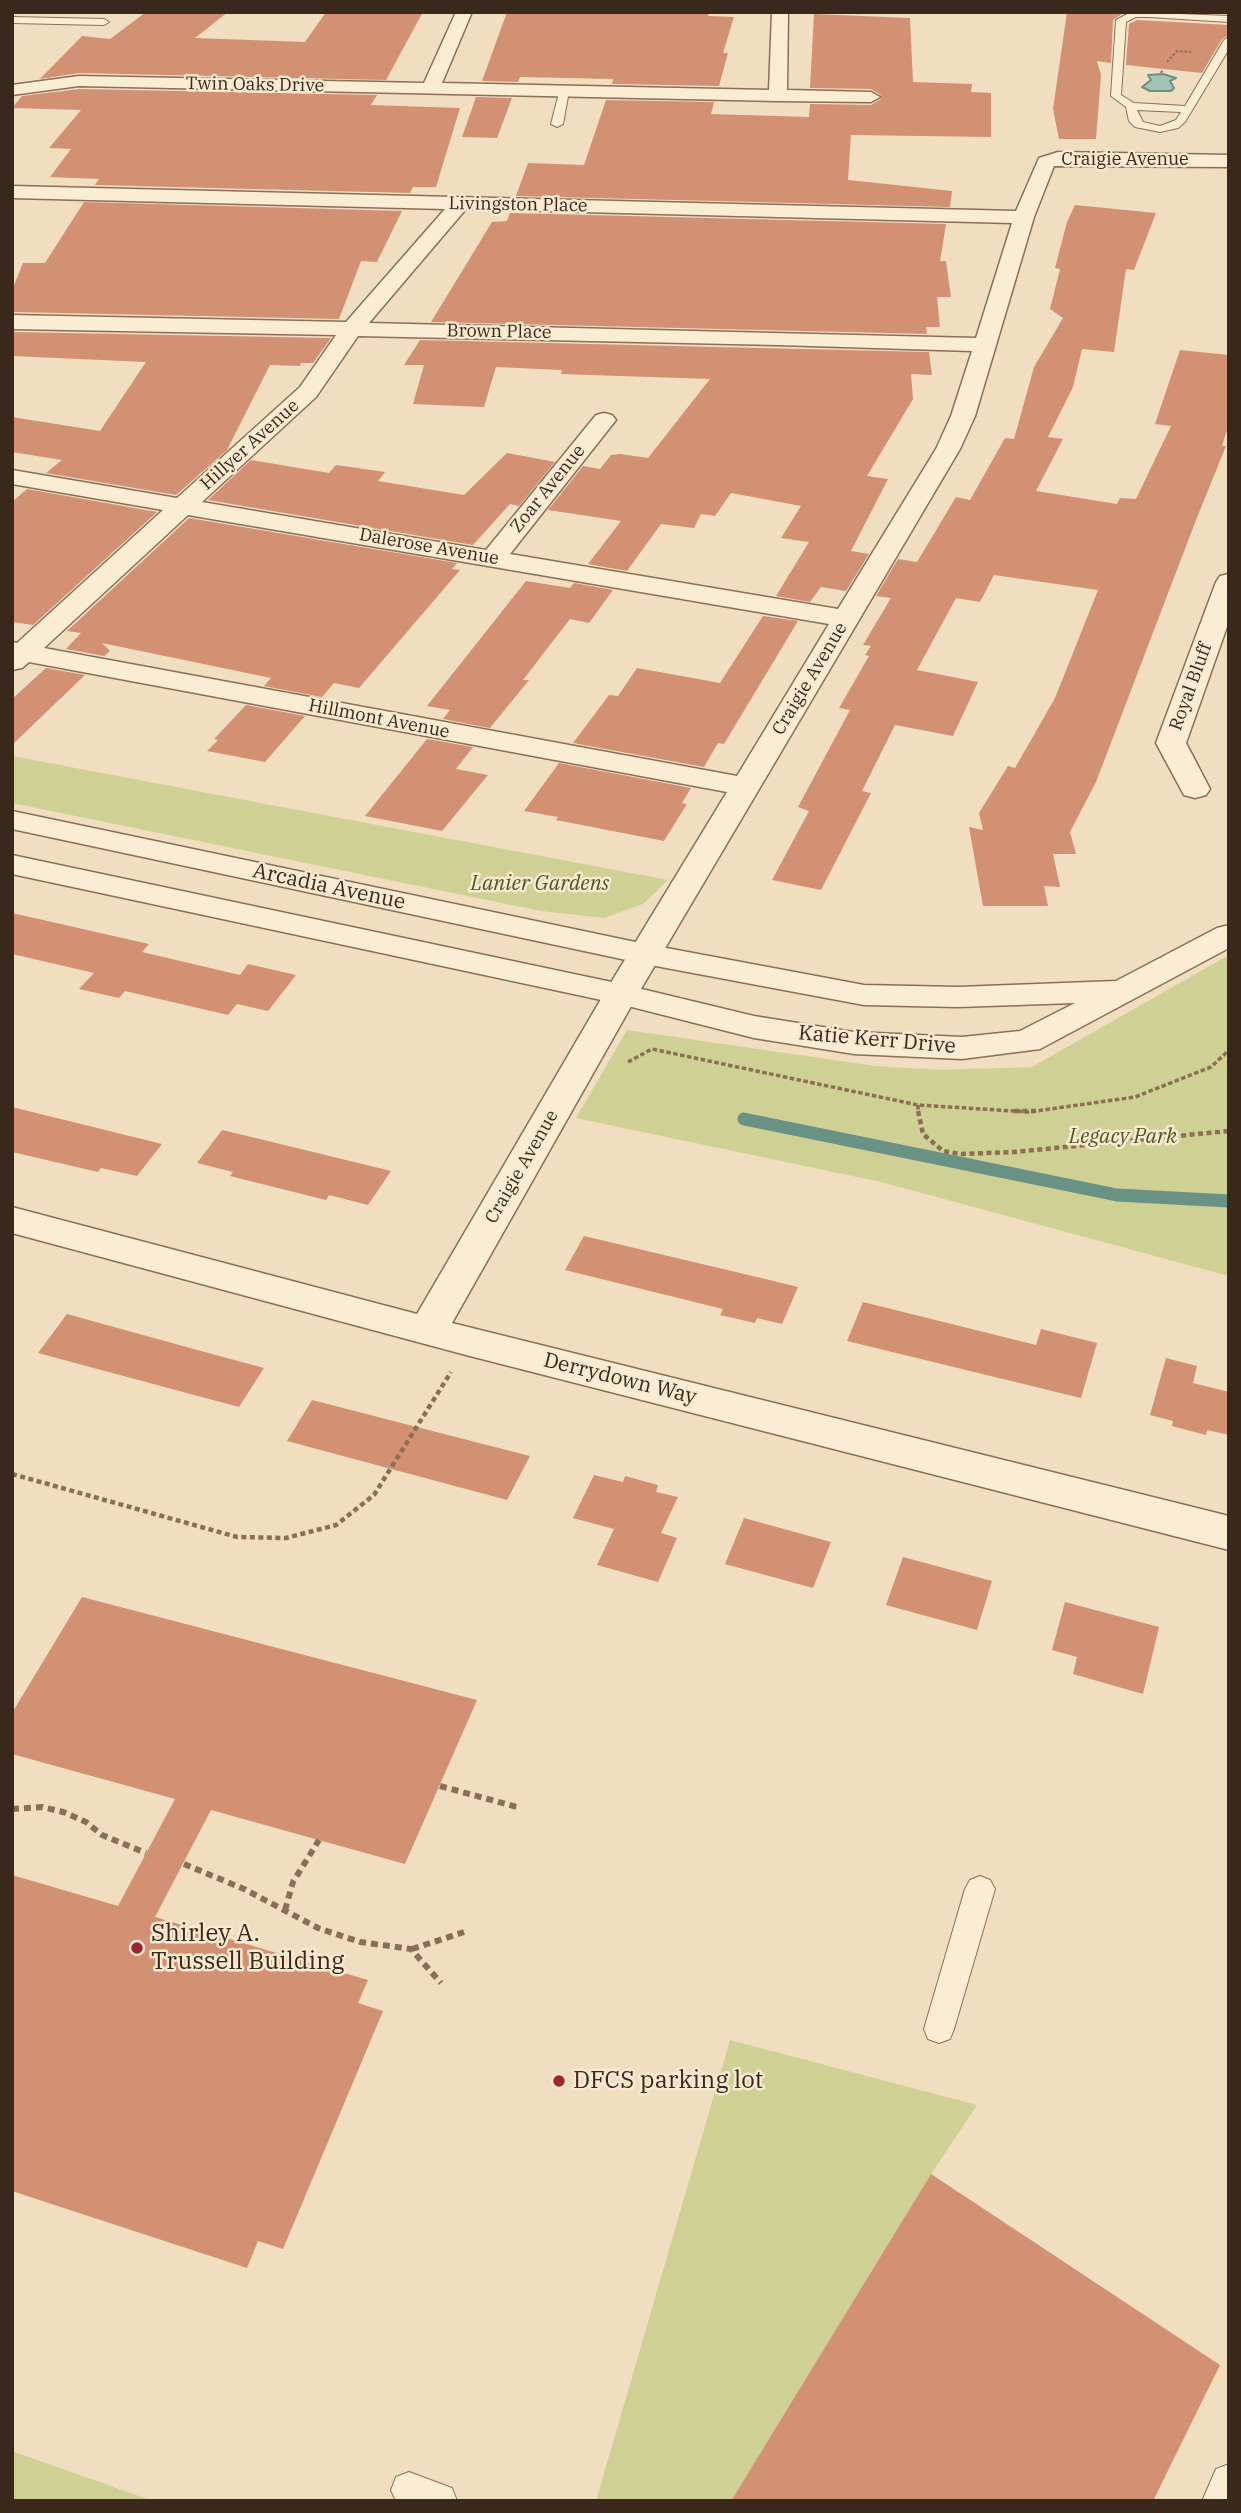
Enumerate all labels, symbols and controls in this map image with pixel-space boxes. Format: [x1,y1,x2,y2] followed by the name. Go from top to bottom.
[185,73,325,97] street label: Twin Oaks Drive
[1061,149,1189,171] street label: Craigie Avenue
[448,193,588,217] street label: Livingston Place
[446,320,552,344] street label: Brown Place
[196,395,304,495] street label: Hillyer Avenue
[506,441,590,537] street label: Zoar Avenue
[357,524,501,570] street label: Dalerose Avenue
[768,619,852,739] street label: Craigie Avenue
[1165,640,1217,734] street label: Royal Bluff
[307,695,451,743] street label: Hillmont Avenue
[250,859,408,915] street label: Arcadia Avenue
[471,871,609,897] park label: Lanier Gardens
[797,1021,957,1059] street label: Katie Kerr Drive
[481,1106,563,1228] street label: Craigie Avenue
[1069,1124,1177,1150] park label: Legacy Park
[541,1348,699,1410] street label: Derrydown Way
[151,1920,344,1976] place label: Shirley A. Trussell Building
[129,1940,145,1956] marker: Shirley A. Trussell Building
[573,2067,763,2095] place label: DFCS parking lot
[551,2073,567,2089] marker: DFCS parking lot

